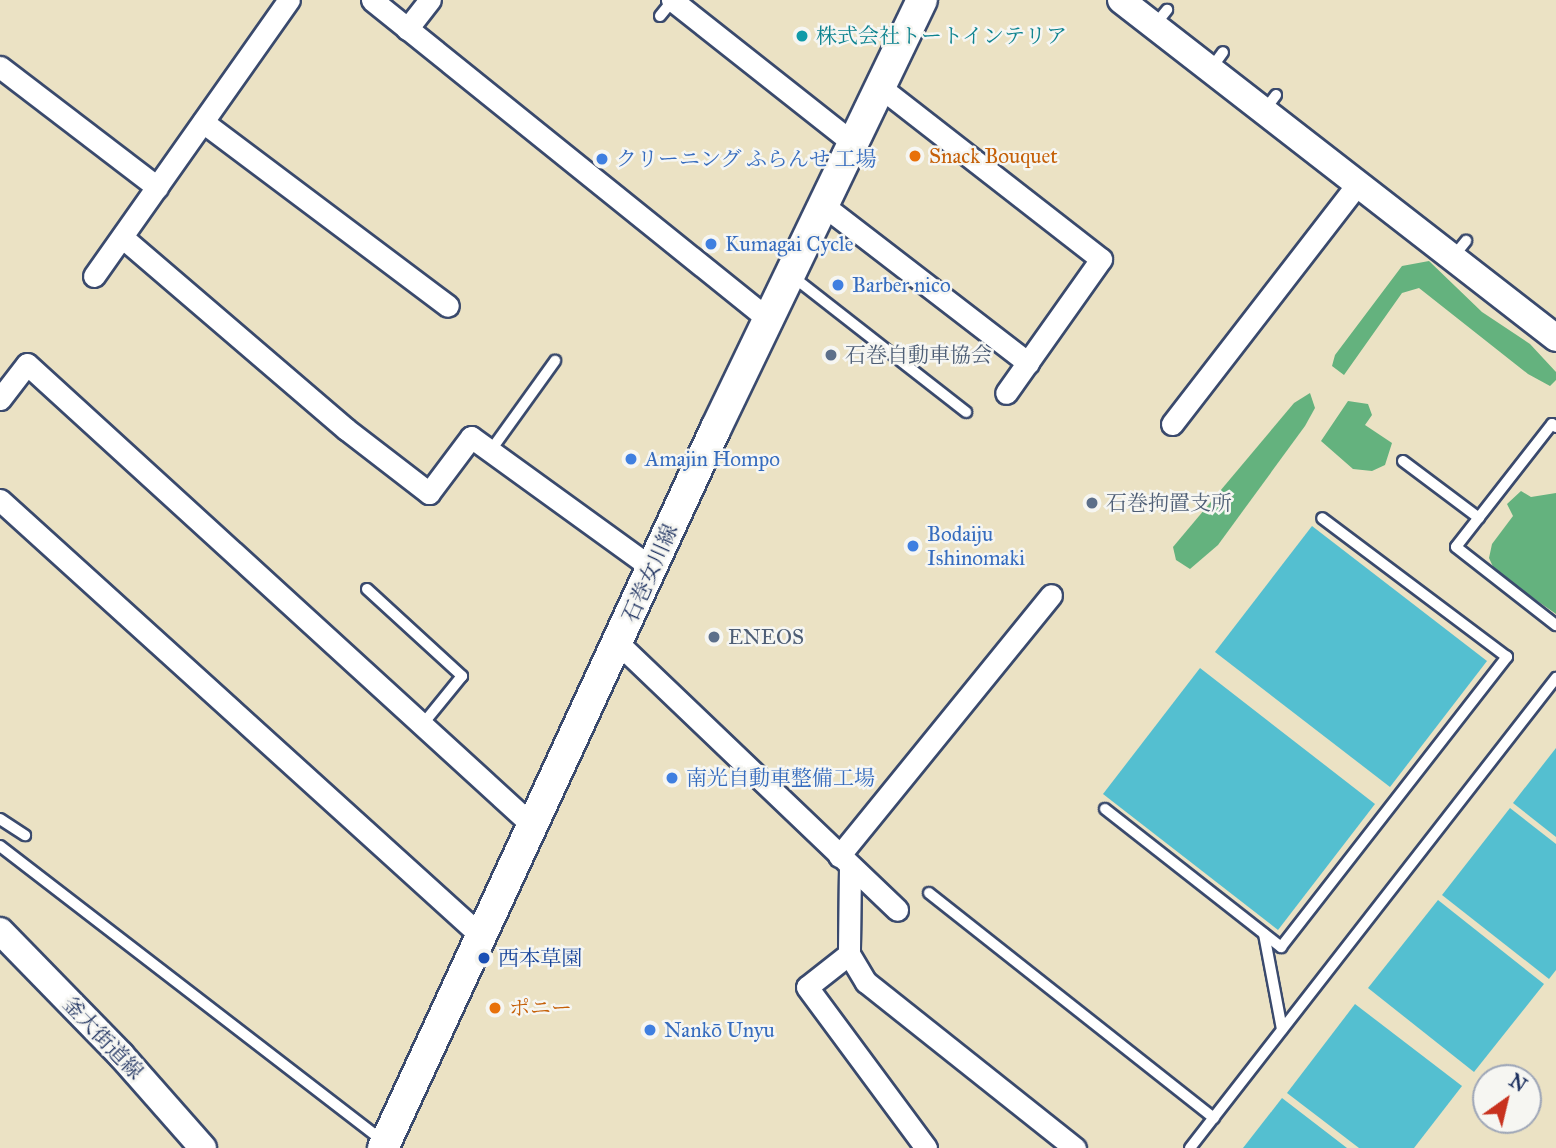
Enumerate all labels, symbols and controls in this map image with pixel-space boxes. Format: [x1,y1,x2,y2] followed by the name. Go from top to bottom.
[816,23,1068,49] place label: 株式会社トートインテリア
[794,28,810,44] marker: 株式会社トートインテリア
[929,143,1058,169] place label: Snack Bouquet
[616,146,877,172] place label: クリーニング ふらんせ 工場
[907,148,923,164] marker: Snack Bouquet
[594,151,610,167] marker: クリーニング ふらんせ 工場
[725,231,853,257] place label: Kumagai Cycle
[703,236,719,252] marker: Kumagai Cycle
[852,272,951,298] place label: Barber nico
[830,277,846,293] marker: Barber nico
[845,342,992,368] place label: 石巻自動車協会
[823,347,839,363] marker: 石巻自動車協会
[645,446,780,472] place label: Amajin Hompo
[623,451,639,467] marker: Amajin Hompo
[1106,490,1232,516] place label: 石巻拘置支所
[1084,495,1100,511] marker: 石巻拘置支所
[617,520,683,626] street label: 石巻女川線
[927,521,1025,571] place label: Bodaiju Ishinomaki
[905,538,921,554] marker: Bodaiju Ishinomaki
[728,624,804,650] place label: ENEOS
[706,629,722,645] marker: ENEOS
[686,765,875,791] place label: 南光自動車整備工場
[664,770,680,786] marker: 南光自動車整備工場
[498,945,582,971] place label: 西本草園
[476,950,492,966] marker: 西本草園
[57,991,149,1085] street label: 釜大街道線
[509,995,572,1021] place label: ポニー
[487,1000,503,1016] marker: ポニー
[664,1017,775,1043] place label: Nankō Unyu
[642,1022,658,1038] marker: Nankō Unyu
[1472,1064,1542,1134] north arrow
[1505,1069,1531,1097] text: N

